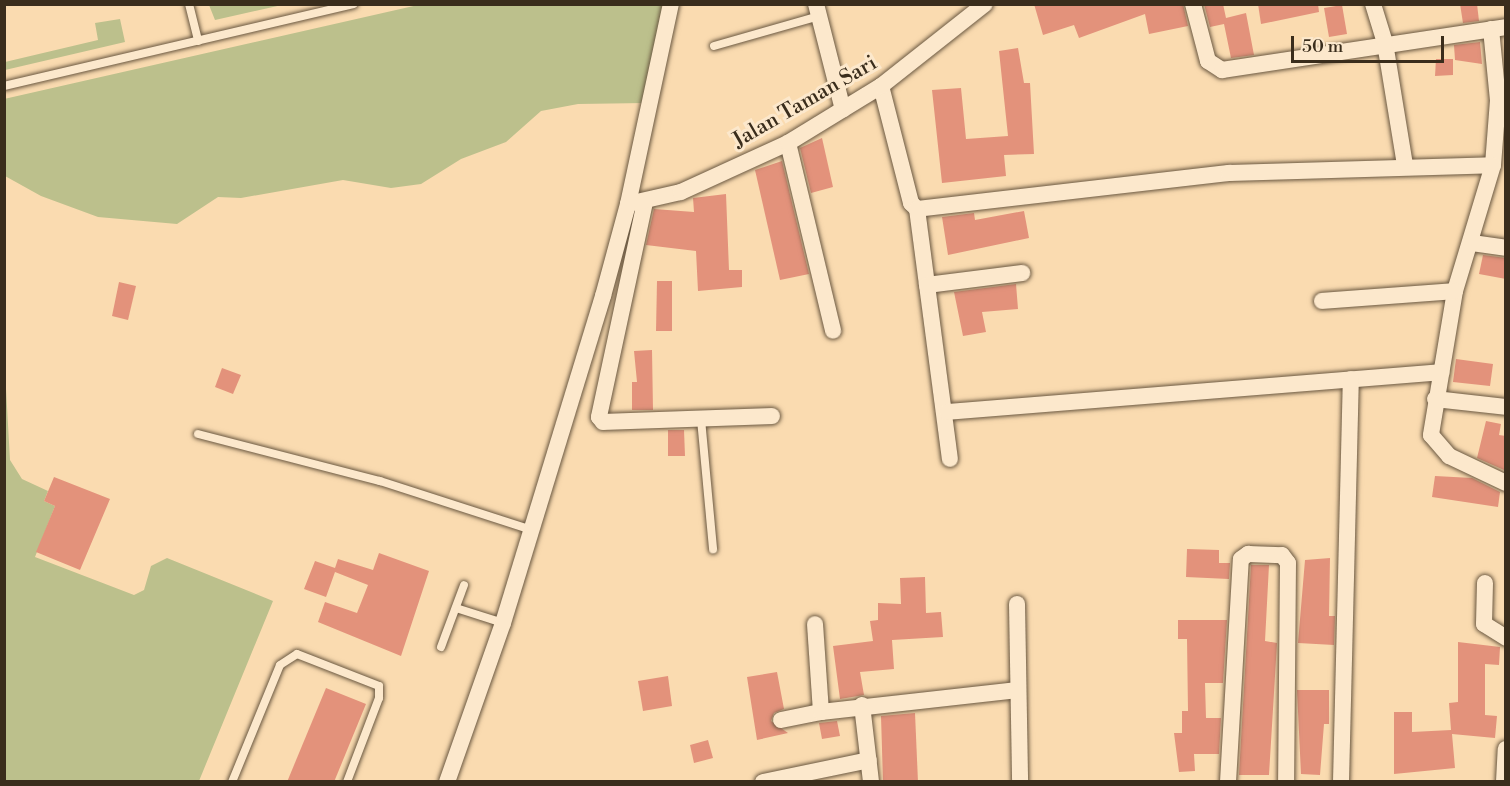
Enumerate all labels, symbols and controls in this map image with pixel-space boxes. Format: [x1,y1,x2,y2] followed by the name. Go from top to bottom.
[1294,24,1447,62] scale bar
[1302,35,1343,58] text: 50 m
[728,51,882,153] street label: Jalan Taman Sari

